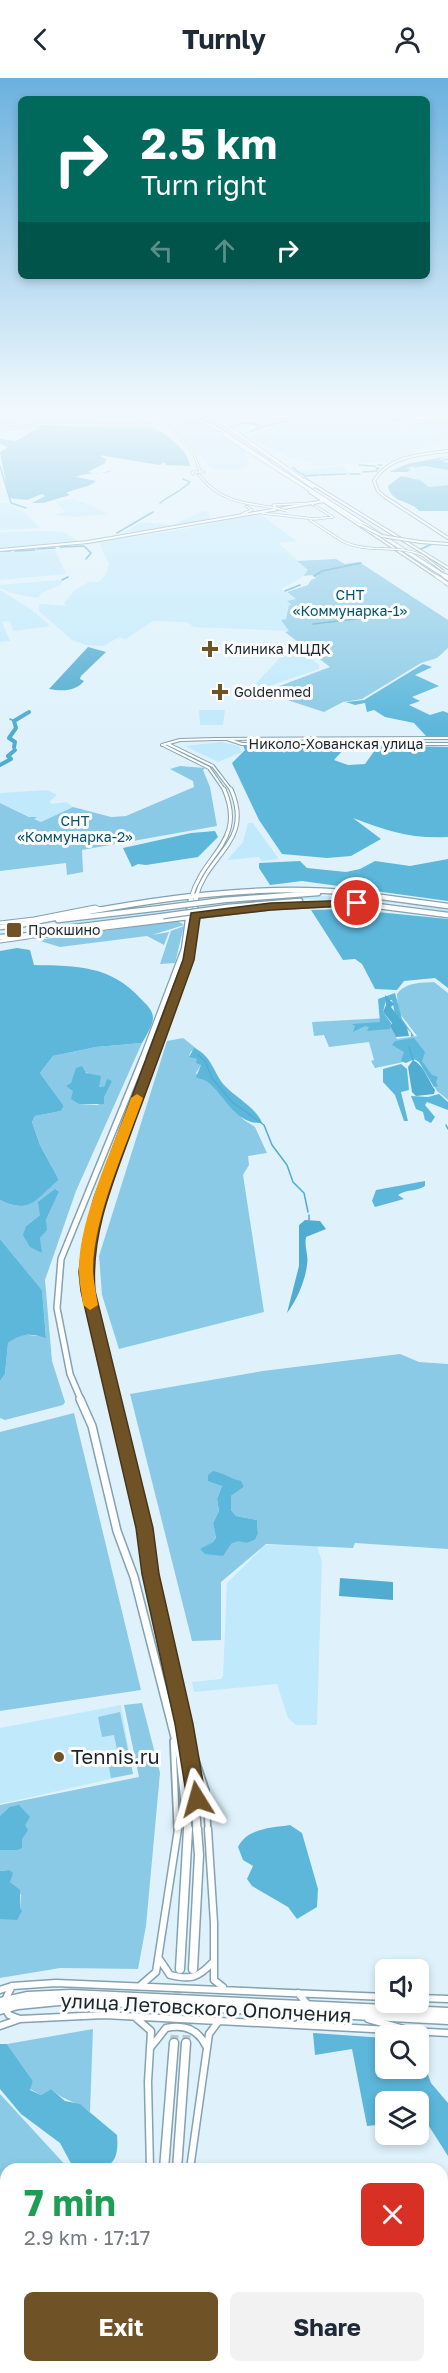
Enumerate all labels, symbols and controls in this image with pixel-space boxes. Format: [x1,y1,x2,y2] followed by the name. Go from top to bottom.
[24,23,57,56] icon: back
[182,23,266,55] text: Turnly
[391,23,424,56] icon: person
[141,118,277,168] text: 2.5 km
[42,120,120,198] icon: right
[141,169,267,201] text: Turn right
[145,234,178,267] icon: left
[208,234,241,267] icon: ahead
[271,234,304,267] icon: right
[293,586,407,619] park label: СНТ «Коммунарка-1»
[201,640,219,658] marker: Клиника МЦДК
[224,640,331,657] place label: Клиника МЦДК
[211,683,229,701] marker: Goldenmed
[234,683,311,700] place label: Goldenmed
[249,735,423,752] street label: Николо-Хованская улица
[17,812,133,845] park label: СНТ «Коммунарка-2»
[331,877,382,928] pin
[340,886,373,919] icon: arrive
[5,921,23,939] marker: Прокшино
[28,921,100,938] place label: Прокшино
[71,1744,160,1768] place label: Tennis.ru
[52,1750,66,1764] marker: Tennis.ru
[165,1767,229,1831] position arrow
[375,1959,429,2145] map controls
[375,1959,429,2013] button: sound
[60,1987,352,2027] street label: улица Летовского Ополчения
[375,2025,429,2079] button: search
[375,2091,429,2145] button: layers
[24,2181,116,2224] text: 7 min
[361,2183,424,2246] button: close
[24,2225,150,2249] text: 2.9 km · 17:17
[24,2292,218,2361] button: Exit
[230,2292,424,2361] button: Share

